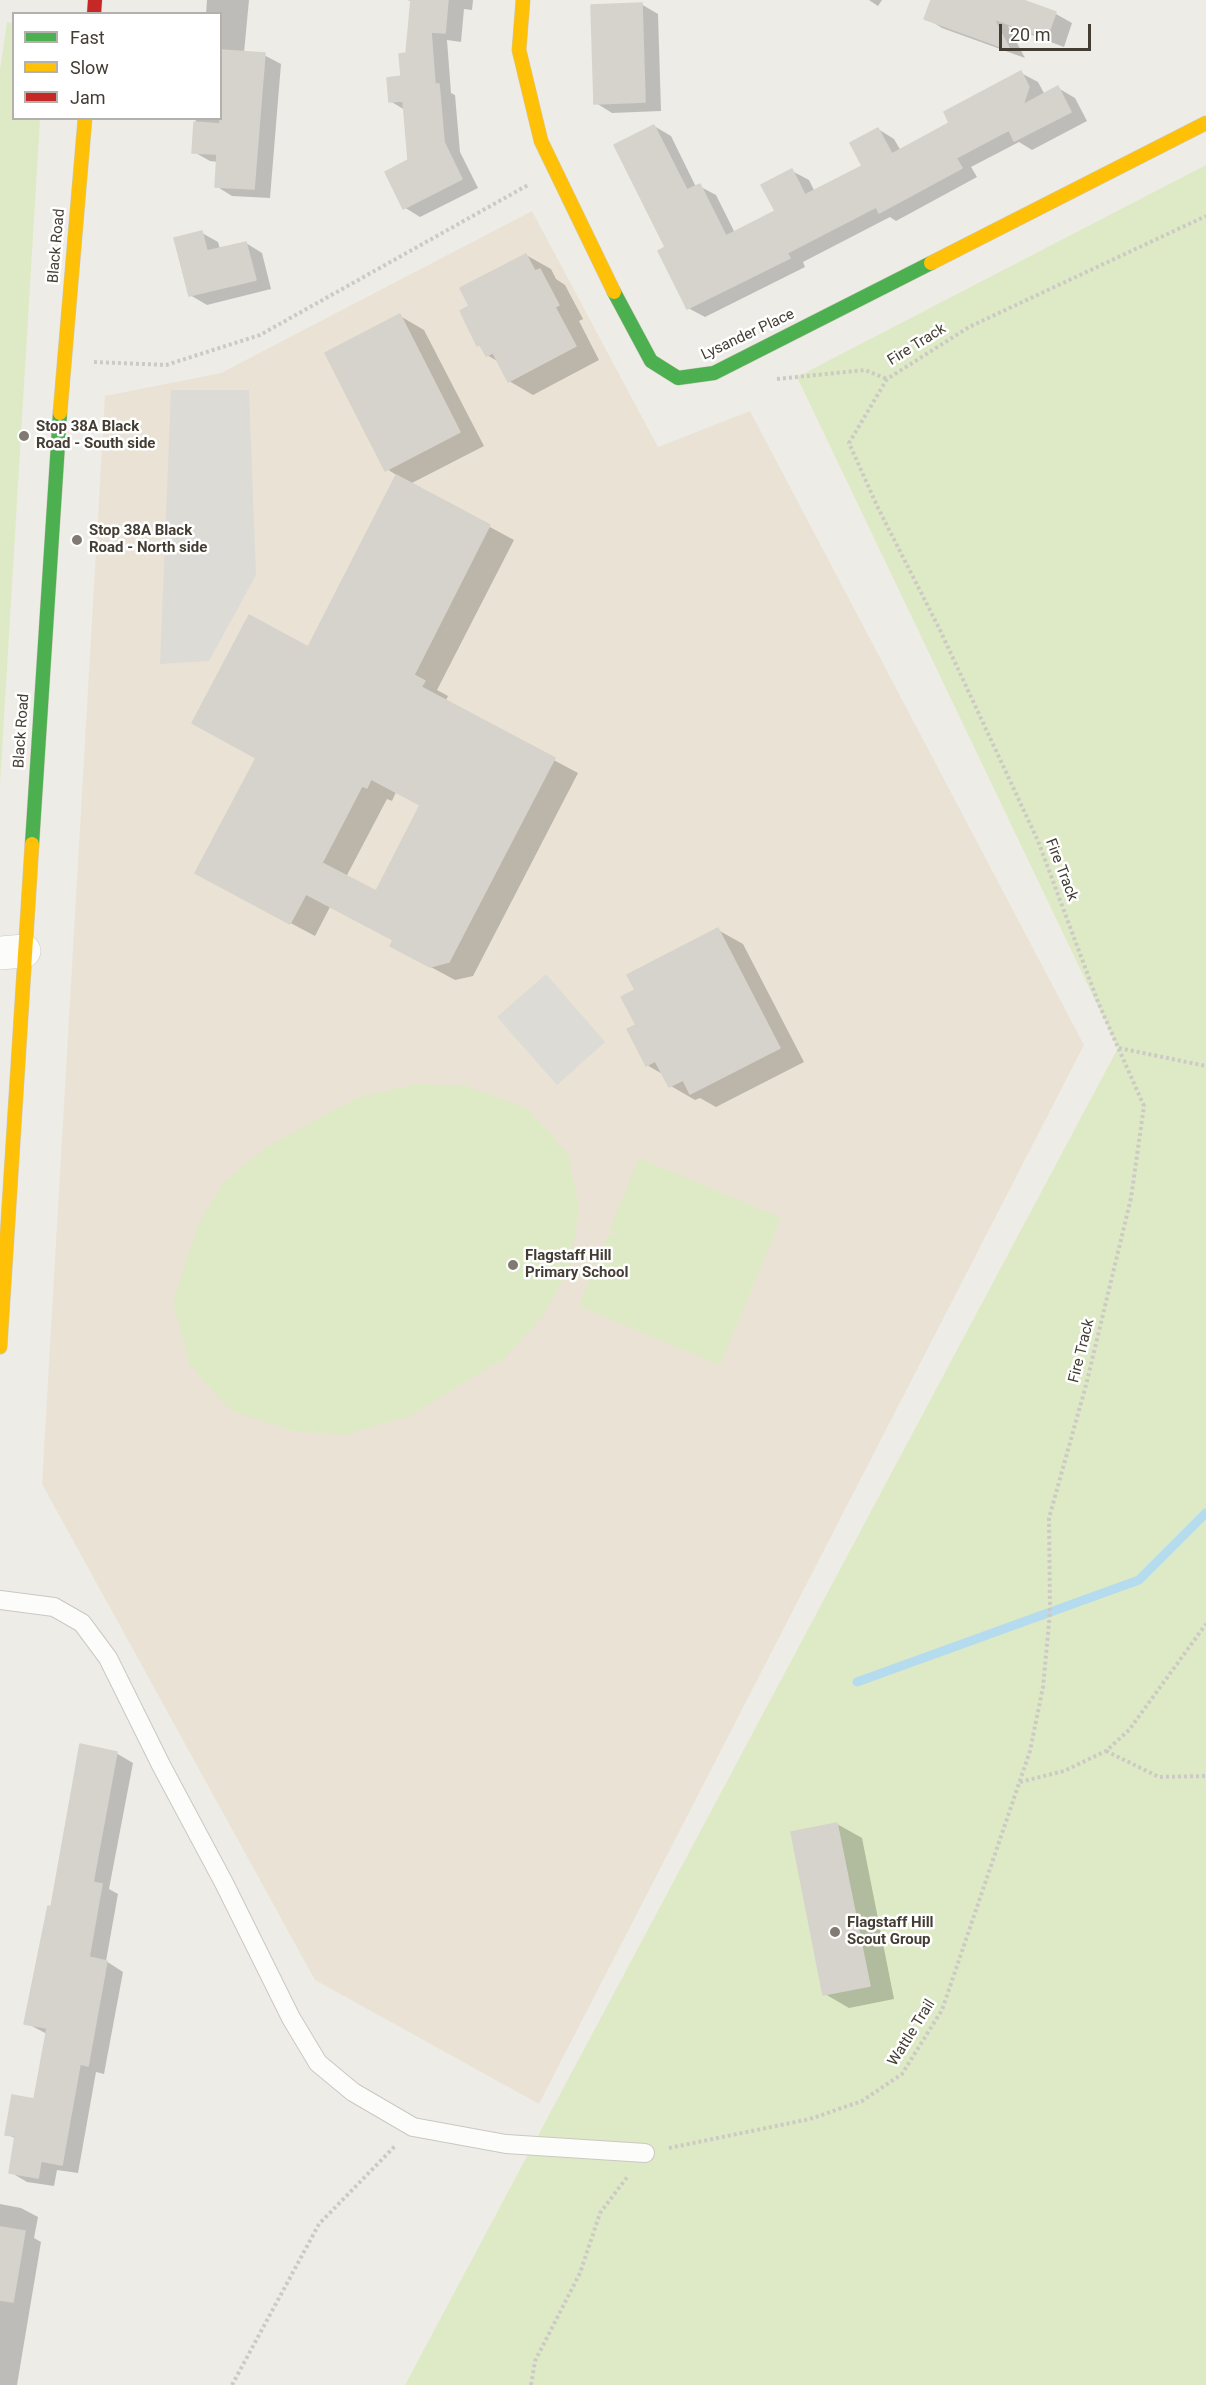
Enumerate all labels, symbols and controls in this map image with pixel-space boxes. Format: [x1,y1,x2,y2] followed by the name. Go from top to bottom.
[12,12,222,120] legend
[1002,12,1094,50] scale bar
[1010,24,1050,45] text: 20 m
[70,27,105,48] text: Fast
[70,57,109,78] text: Slow
[70,87,106,108] text: Jam
[45,208,69,284] street label: Black Road
[699,306,797,364] street label: Lysander Place
[885,320,949,370] street label: Fire Track
[36,418,155,453] place label: Stop 38A Black Road - South side
[17,429,31,443] marker: Stop 38A Black Road - South side
[89,522,207,557] place label: Stop 38A Black Road - North side
[70,533,84,547] marker: Stop 38A Black Road - North side
[10,693,34,769] street label: Black Road
[1041,836,1081,904] street label: Fire Track
[525,1247,628,1282] place label: Flagstaff Hill Primary School
[506,1258,520,1272] marker: Flagstaff Hill Primary School
[1065,1317,1099,1385] street label: Fire Track
[847,1914,934,1949] place label: Flagstaff Hill Scout Group
[828,1925,842,1939] marker: Flagstaff Hill Scout Group
[884,1996,940,2070] street label: Wattle Trail

